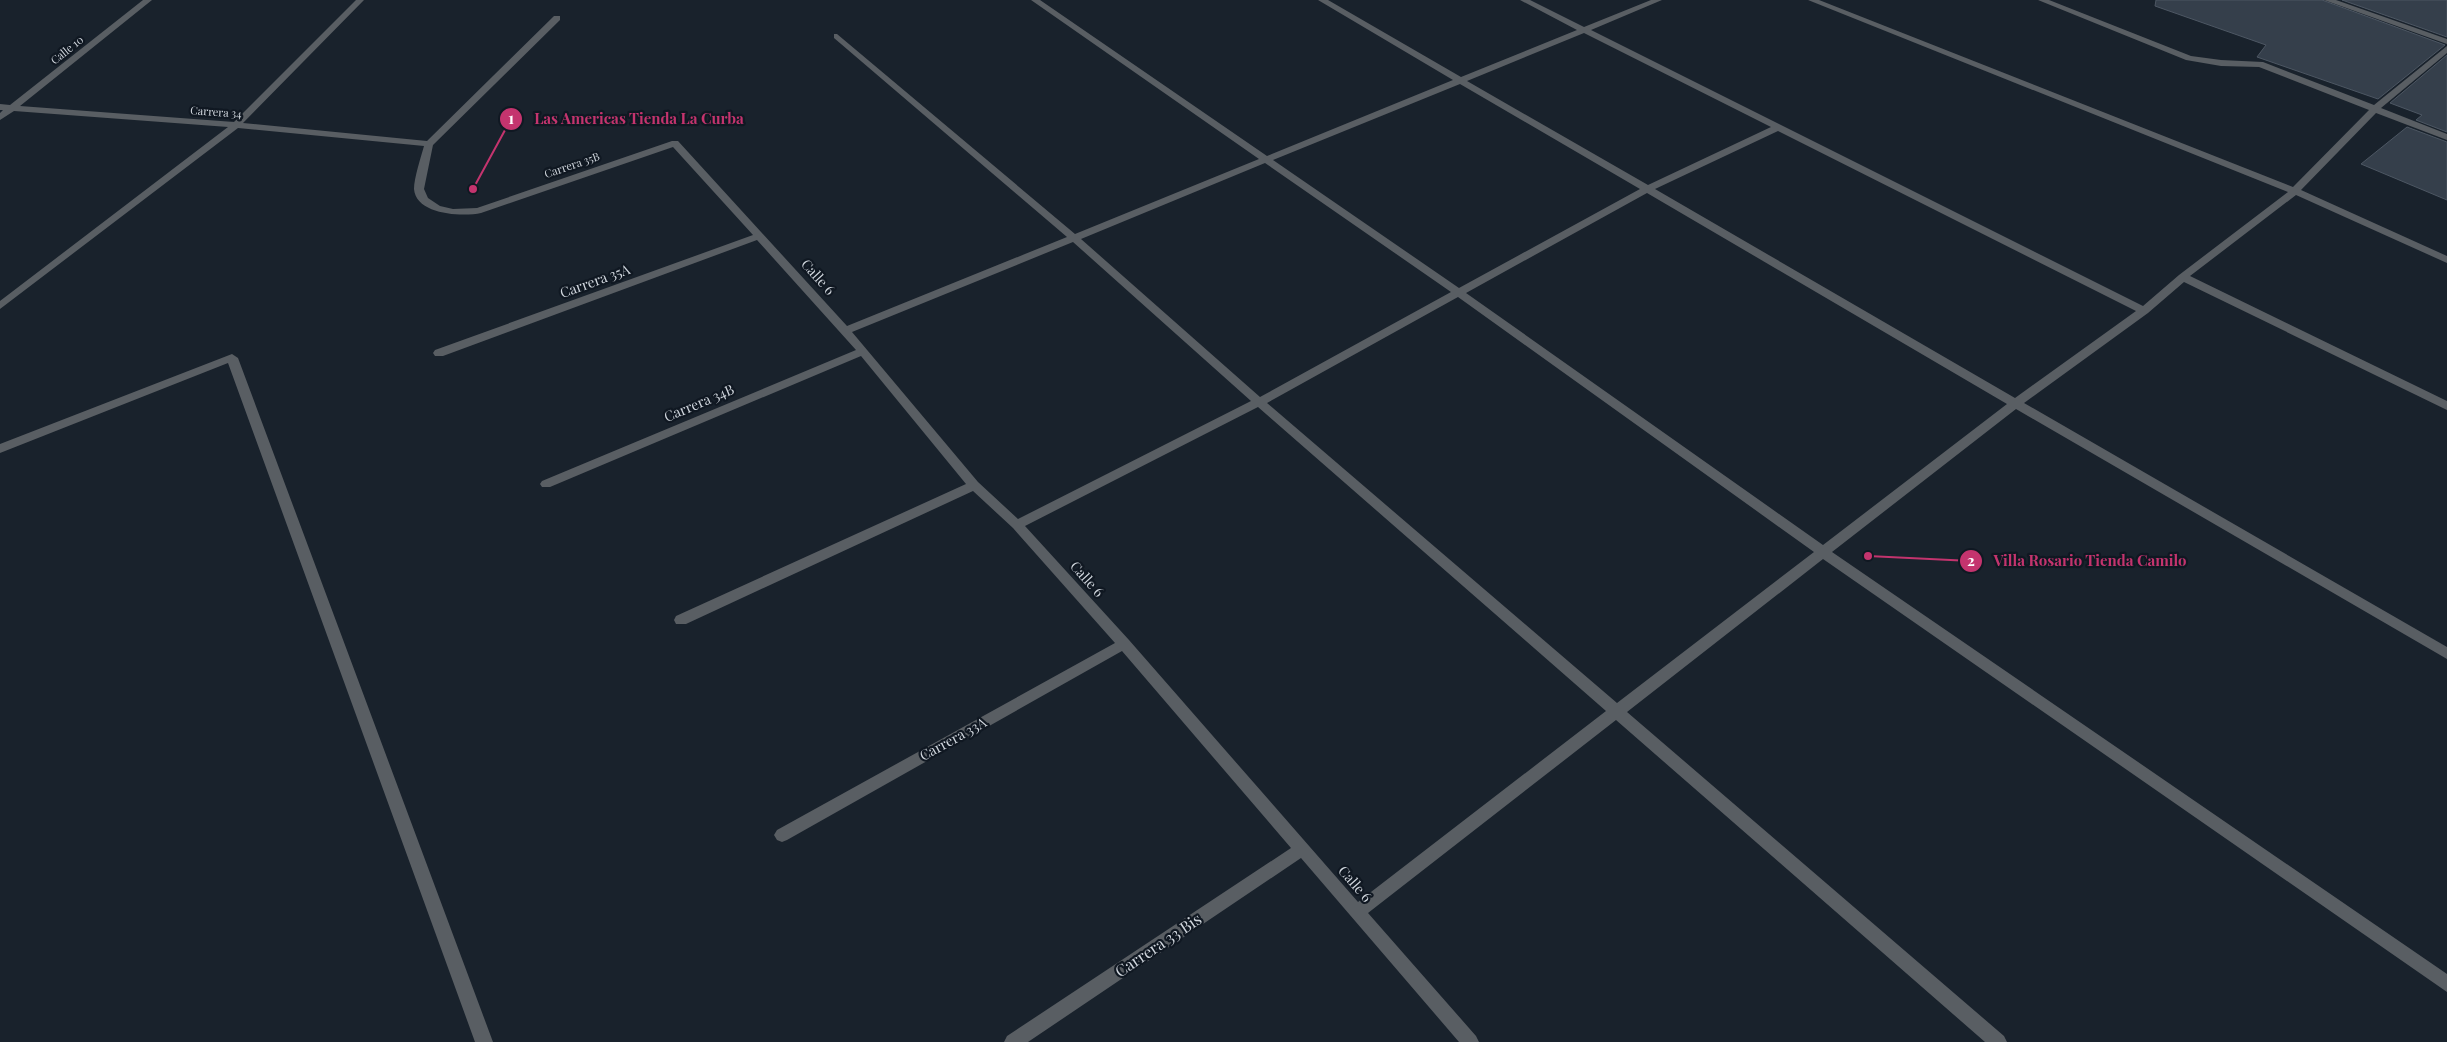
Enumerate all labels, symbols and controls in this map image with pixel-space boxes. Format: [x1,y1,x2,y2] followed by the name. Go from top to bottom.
[47,32,87,67] street label: Calle 10
[190,102,243,121] street label: Carrera 34
[498,104,754,134] callout: Las Americas Tienda La Curba
[508,108,514,128] text: 1
[534,108,744,128] text: Las Americas Tienda La Curba
[542,148,602,181] street label: Carrera 35B
[797,255,840,299] street label: Calle 6
[557,259,633,302] street label: Carrera 35A
[661,379,737,426] street label: Carrera 34B
[1958,546,2197,576] callout: Villa Rosario Tienda Camilo
[1967,550,1975,570] text: 2
[1992,550,2187,570] text: Villa Rosario Tienda Camilo
[1066,557,1109,601] street label: Calle 6
[916,712,990,765] street label: Carrera 33A
[1334,861,1376,906] street label: Calle 6
[1110,908,1205,981] street label: Carrera 33 Bis

